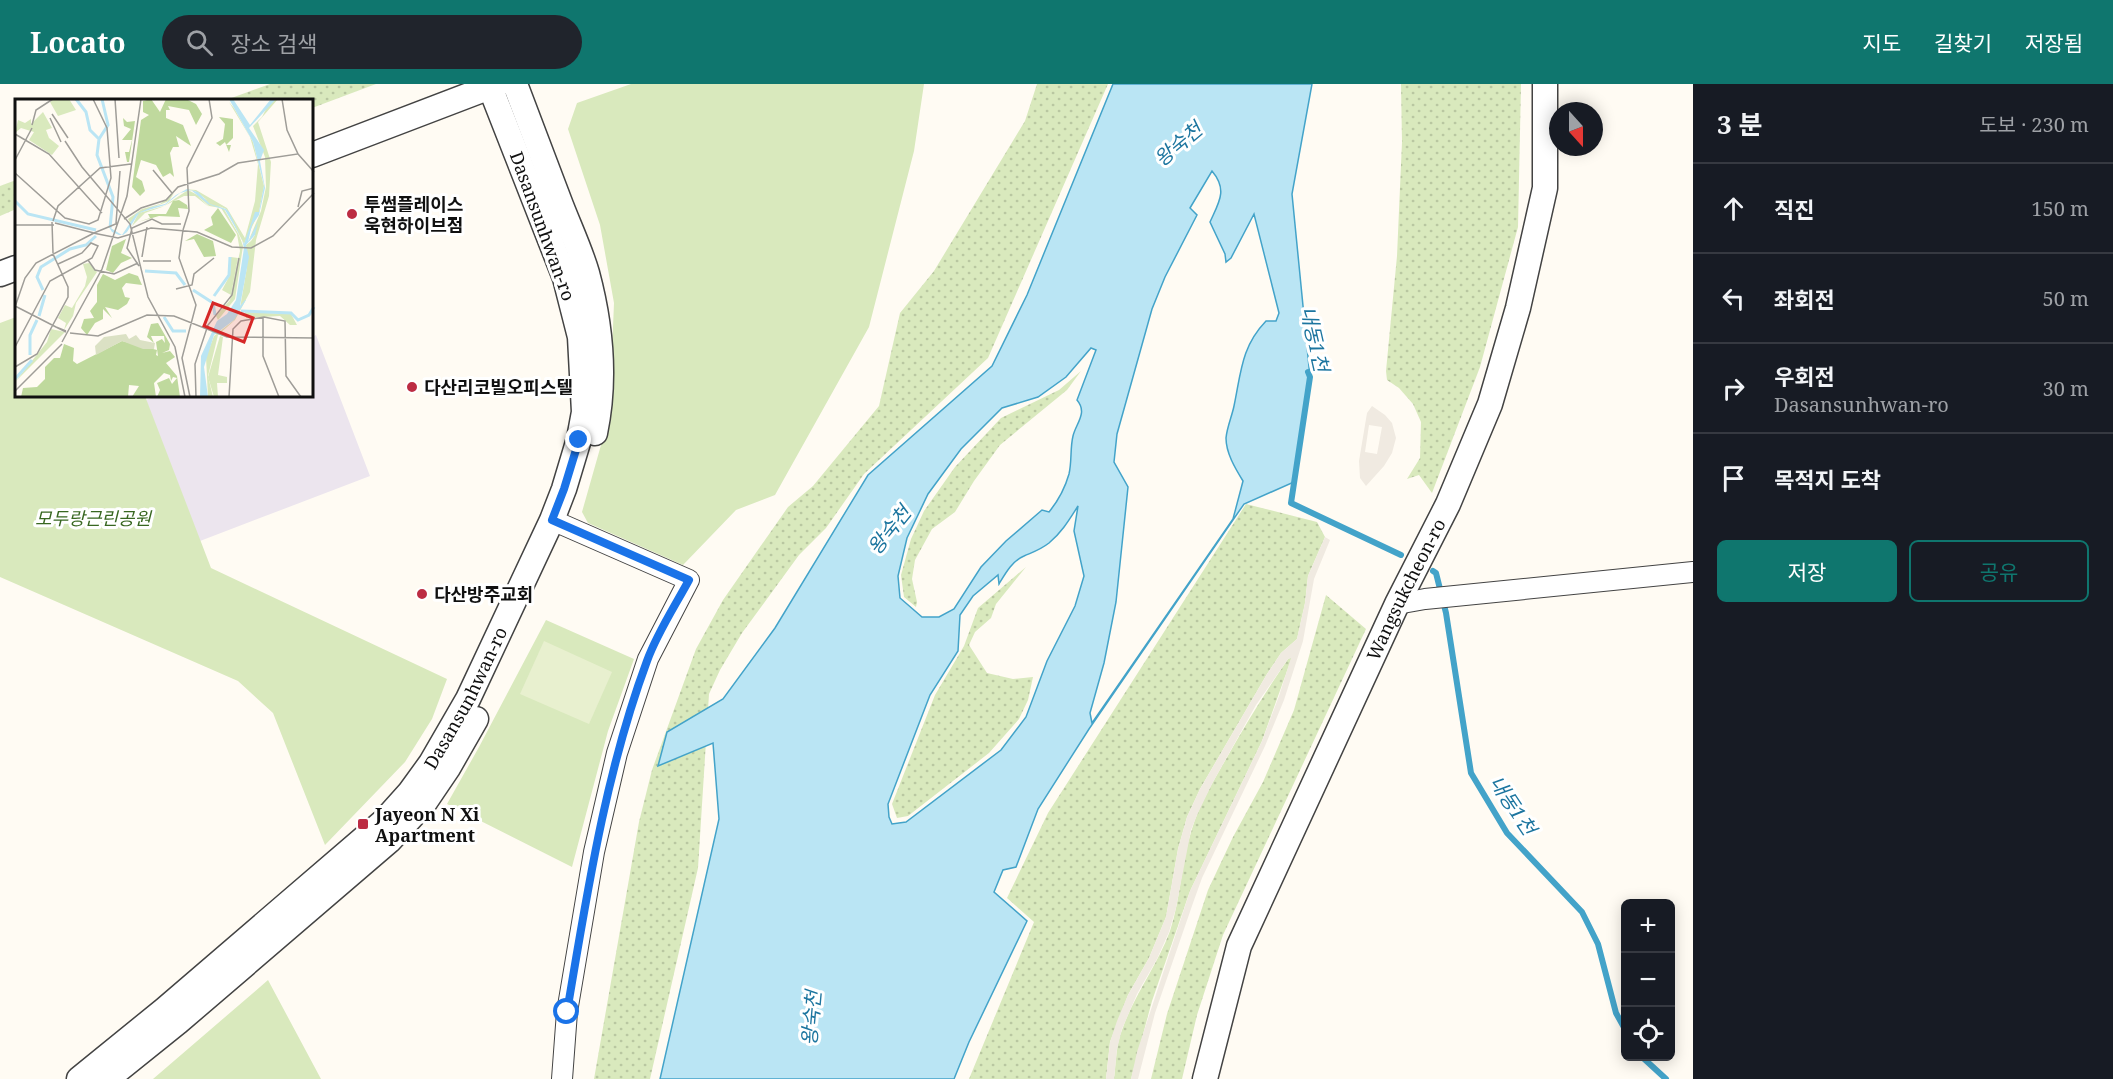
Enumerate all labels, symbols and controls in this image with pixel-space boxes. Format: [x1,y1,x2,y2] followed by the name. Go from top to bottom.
[162,15,582,69] search box
[30,23,126,61] text: Locato
[183,26,216,59] icon: search
[231,28,317,58] text: 장소 검색
[1862,29,1901,57] text: 지도
[1934,29,1992,57] text: 길찾기
[2025,29,2083,57] text: 저장됨
[15,99,314,398] inset map
[1549,102,1603,156] north arrow
[1717,106,1762,142] text: 3 분
[1979,111,2089,138] text: 도보 · 230 m
[1148,114,1210,172] water label: 왕숙천
[505,148,581,304] street label: Dasansunhwan-ro
[364,192,463,237] place label: 투썸플레이스 욱현하이브점
[1717,192,1750,225] icon: ahead
[1774,194,1814,224] text: 직진
[2031,195,2089,222] text: 150 m
[345,207,359,221] marker: 투썸플레이스 욱현하이브점
[1717,282,1750,315] icon: left
[1774,284,1835,314] text: 좌회전
[2043,285,2089,312] text: 50 m
[1294,304,1336,377] water label: 내동1천
[1774,361,1835,391] text: 우회전
[1717,372,1750,405] icon: right
[424,375,573,399] place label: 다산리코빌오피스텔
[2043,375,2089,402] text: 30 m
[405,380,419,394] marker: 다산리코빌오피스텔
[1774,391,1949,418] text: Dasansunhwan-ro
[565,426,591,452] route end
[1717,462,1750,495] icon: arrive
[1774,464,1881,494] text: 목적지 도착
[861,498,918,560] water label: 왕숙천
[35,506,152,530] park label: 모두랑근린공원
[1361,514,1451,664] street label: Wangsukcheon-ro
[1717,540,1897,602] button: 저장
[1909,540,2089,602] button: 공유
[434,582,533,606] place label: 다산방주교회
[415,587,429,601] marker: 다산방주교회
[418,623,512,773] street label: Dasansunhwan-ro
[1483,770,1544,842] water label: 내동1천
[374,802,480,847] place label: Jayeon N Xi Apartment
[356,817,370,831] marker: Jayeon N Xi Apartment
[1621,899,1675,1061] map controls
[1621,899,1675,953] button: +
[1621,953,1675,1007] button: −
[795,987,827,1047] water label: 왕숙천
[553,998,579,1024] route start
[1621,1007,1675,1061] button: locate

